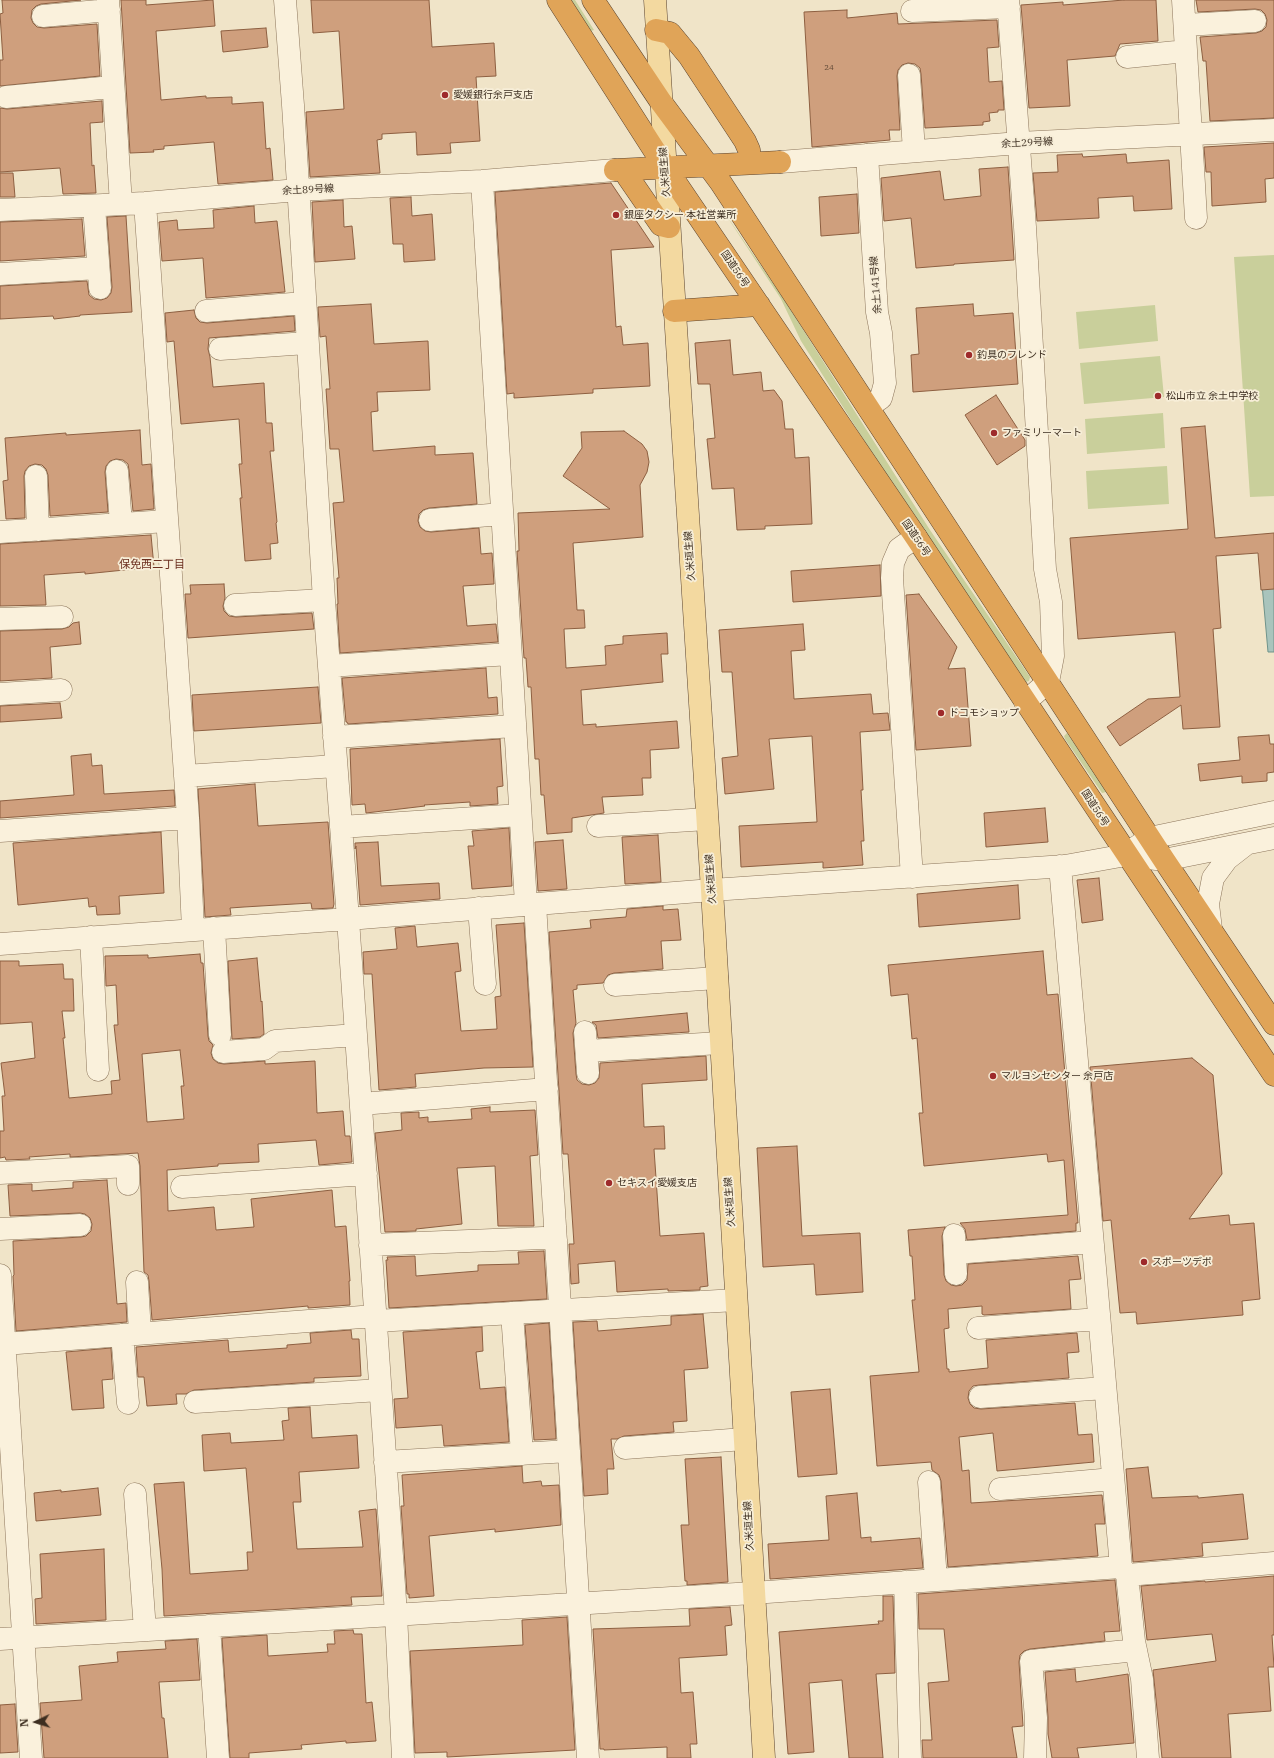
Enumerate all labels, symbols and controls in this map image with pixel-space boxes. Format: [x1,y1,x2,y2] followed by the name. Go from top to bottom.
[824,63,834,73] house number: 24
[453,89,533,101] place label: 愛媛銀行余戸支店
[440,90,450,100] marker: 愛媛銀行余戸支店
[1001,136,1053,150] street label: 余土29号線
[657,147,673,197] street label: 久米垣生線
[282,183,334,197] street label: 余土89号線
[624,209,736,221] place label: 銀座タクシー 本社営業所
[611,210,621,220] marker: 銀座タクシー 本社営業所
[718,248,752,290] street label: 国道56号
[868,256,884,314] street label: 余土141号線
[977,349,1047,361] place label: 釣具のフレンド
[964,350,974,360] marker: 釣具のフレンド
[1166,390,1258,402] place label: 松山市立 余土中学校
[1153,391,1163,401] marker: 松山市立 余土中学校
[1002,427,1082,439] place label: ファミリーマート
[989,428,999,438] marker: ファミリーマート
[899,517,933,559] street label: 国道56号
[682,531,698,581] street label: 久米垣生線
[119,558,185,572] district label: 保免西二丁目
[949,707,1019,719] place label: ドコモショップ
[936,708,946,718] marker: ドコモショップ
[1079,787,1111,829] street label: 国道56号
[703,854,719,904] street label: 久米垣生線
[1001,1070,1113,1082] place label: マルヨシセンター 余戸店
[988,1071,998,1081] marker: マルヨシセンター 余戸店
[617,1177,697,1189] place label: セキスイ愛媛支店
[722,1177,738,1227] street label: 久米垣生線
[604,1178,614,1188] marker: セキスイ愛媛支店
[1152,1256,1212,1268] place label: スポーツデポ
[1139,1257,1149,1267] marker: スポーツデポ
[742,1501,756,1551] street label: 久米垣生線
[16,1702,56,1742] north arrow
[17,1718,31,1728] text: N

